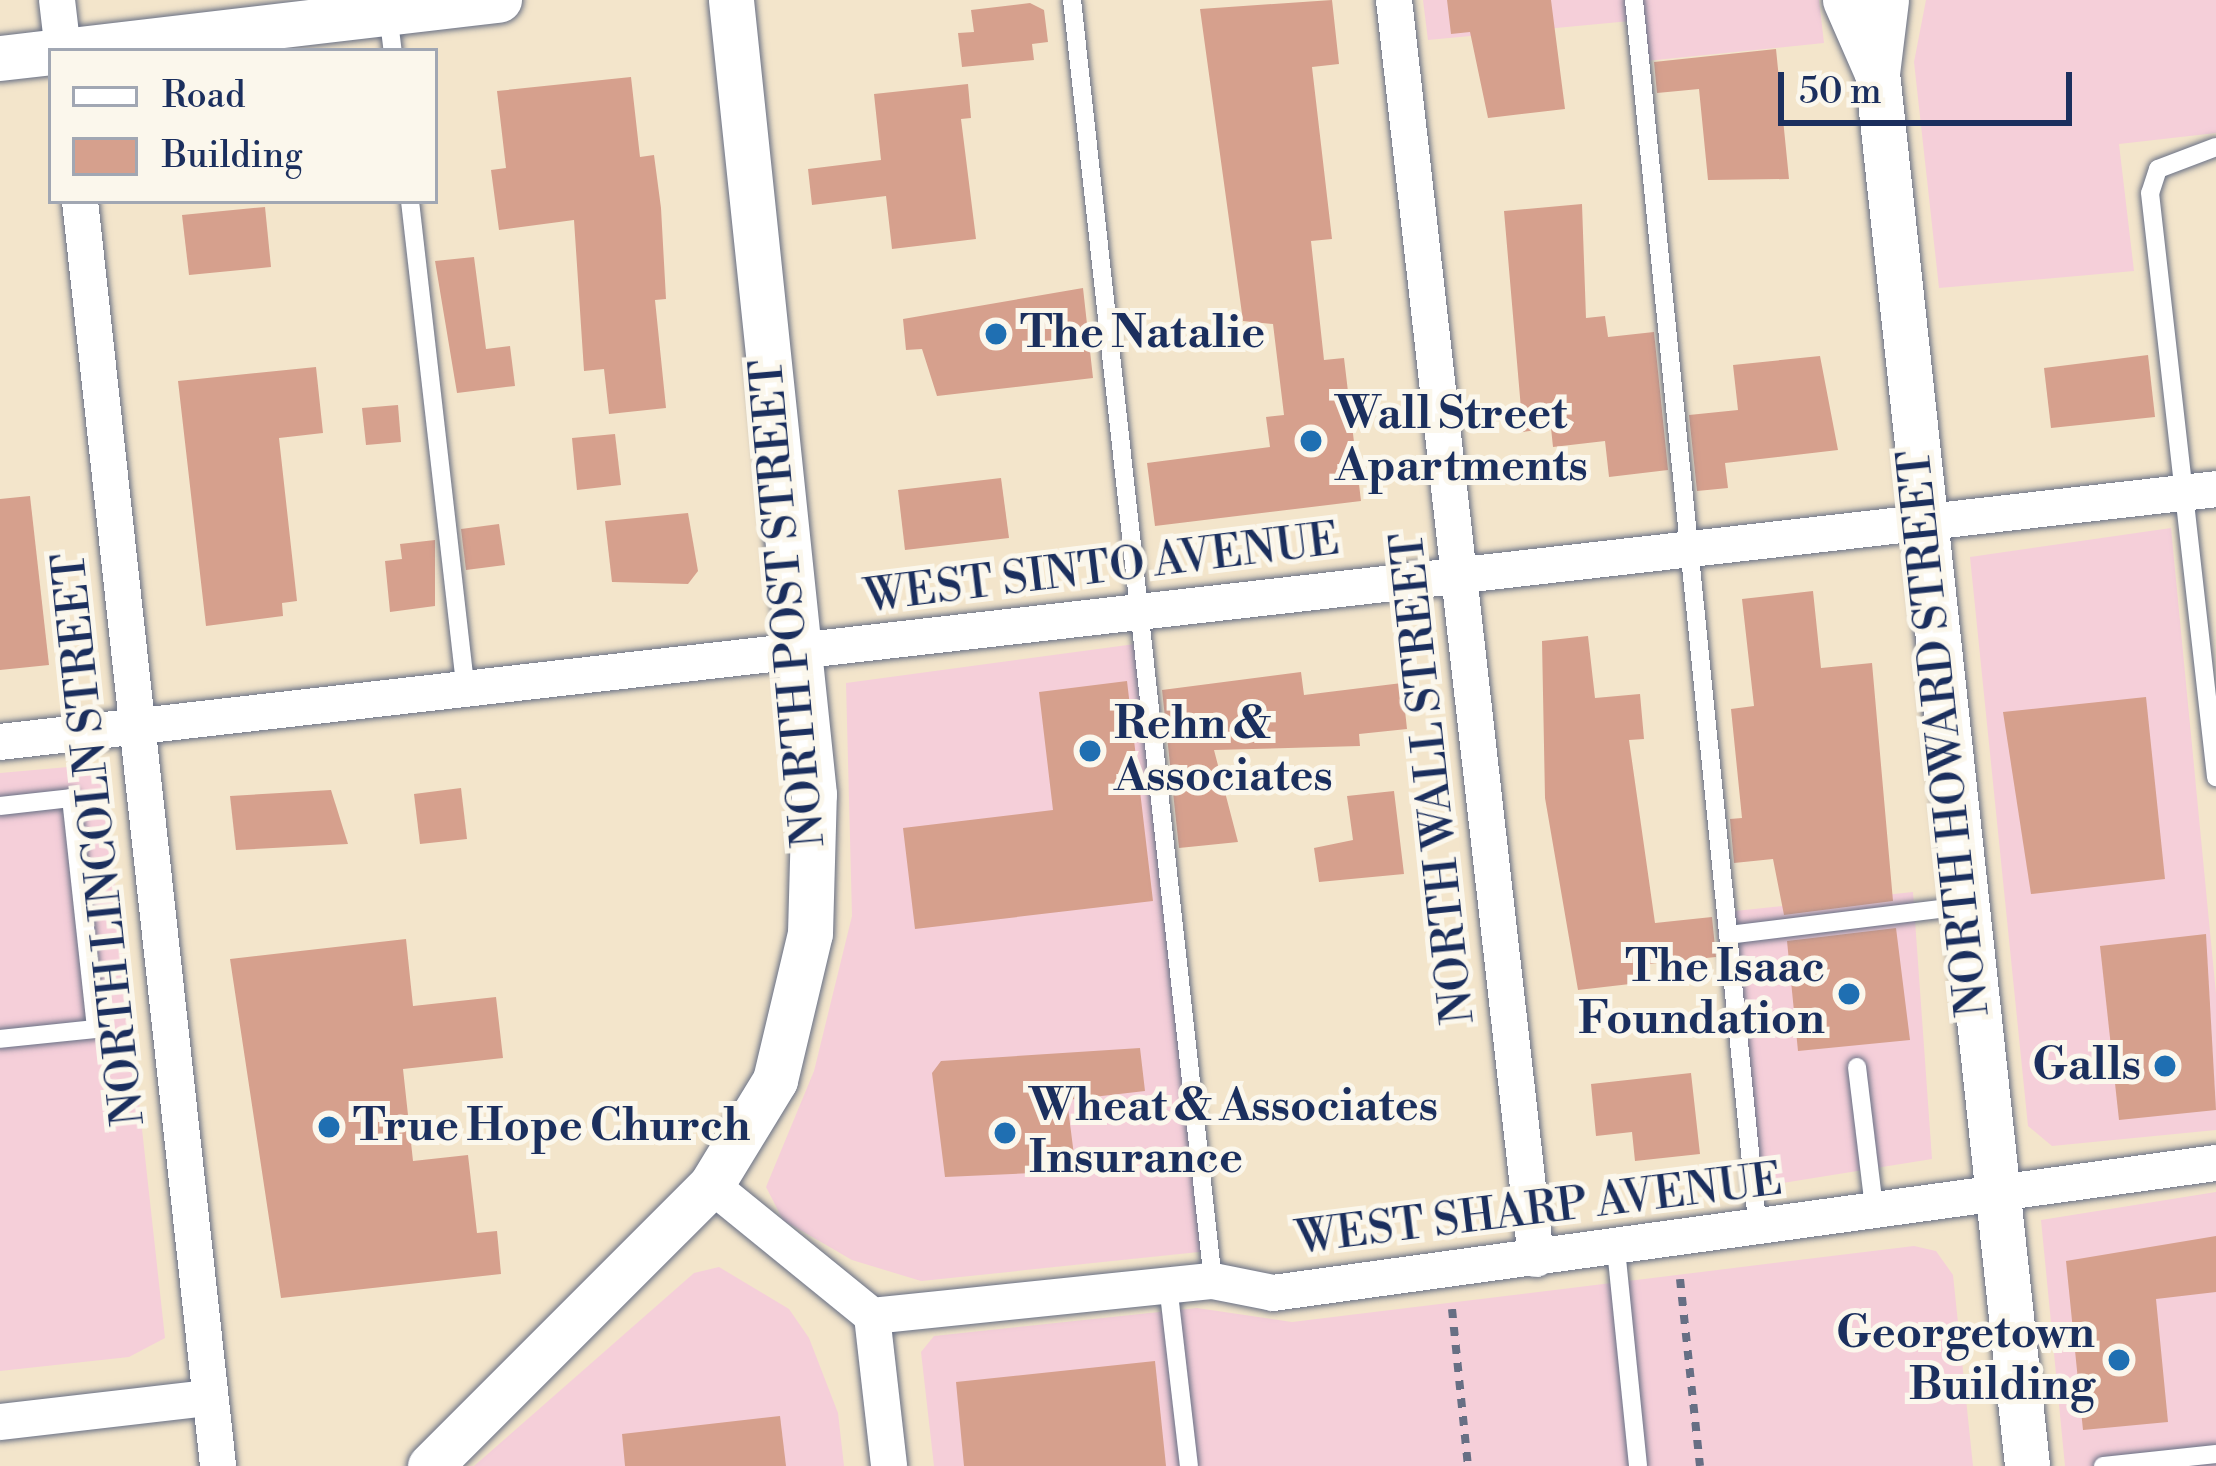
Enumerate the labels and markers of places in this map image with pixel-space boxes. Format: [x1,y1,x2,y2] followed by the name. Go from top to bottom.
[1020,307,1265,361] place label: The Natalie
[983,321,1009,347] marker: The Natalie
[1335,388,1588,494] place label: Wall Street Apartments
[1298,428,1324,454] marker: Wall Street Apartments
[1114,698,1333,804] place label: Rehn & Associates
[1077,738,1103,764] marker: Rehn & Associates
[1578,941,1825,1047] place label: The Isaac Foundation
[1836,981,1862,1007] marker: The Isaac Foundation
[2032,1039,2141,1093] place label: Galls
[2152,1053,2178,1079] marker: Galls
[1029,1080,1438,1186] place label: Wheat & Associates Insurance
[353,1100,751,1154] place label: True Hope Church
[316,1114,342,1140] marker: True Hope Church
[992,1120,1018,1146] marker: Wheat & Associates Insurance
[1836,1307,2095,1413] place label: Georgetown Building
[2106,1347,2132,1373] marker: Georgetown Building

